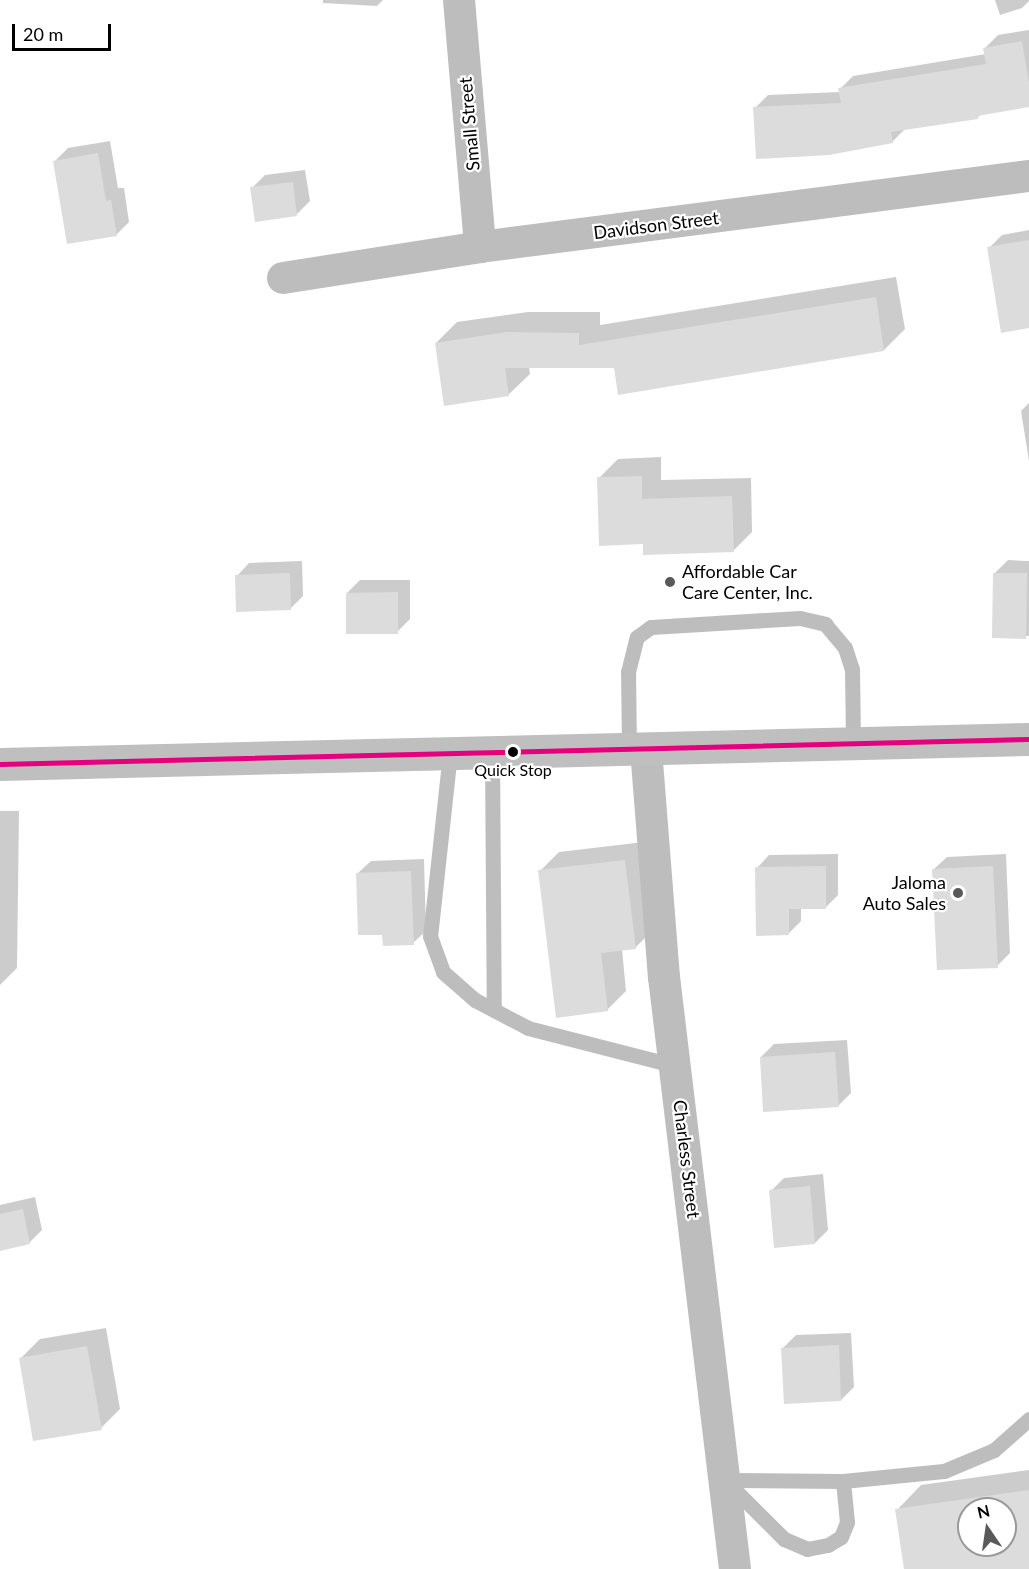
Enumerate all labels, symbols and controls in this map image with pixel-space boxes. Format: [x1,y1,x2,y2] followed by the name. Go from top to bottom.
[15,12,114,50] scale bar
[23,23,63,45] text: 20 m
[454,76,484,172] street label: Small Street
[592,207,720,243] street label: Davidson Street
[682,561,813,604] place label: Affordable Car Care Center, Inc.
[663,575,677,589] marker: Affordable Car Care Center, Inc.
[507,746,519,758] marker: Quick Stop
[474,760,552,780] place label: Quick Stop
[863,872,946,914] place label: Jaloma Auto Sales
[951,886,965,900] marker: Jaloma Auto Sales
[669,1099,705,1219] street label: Charless Street
[957,1497,1017,1557] north arrow
[975,1500,991,1522] text: N

